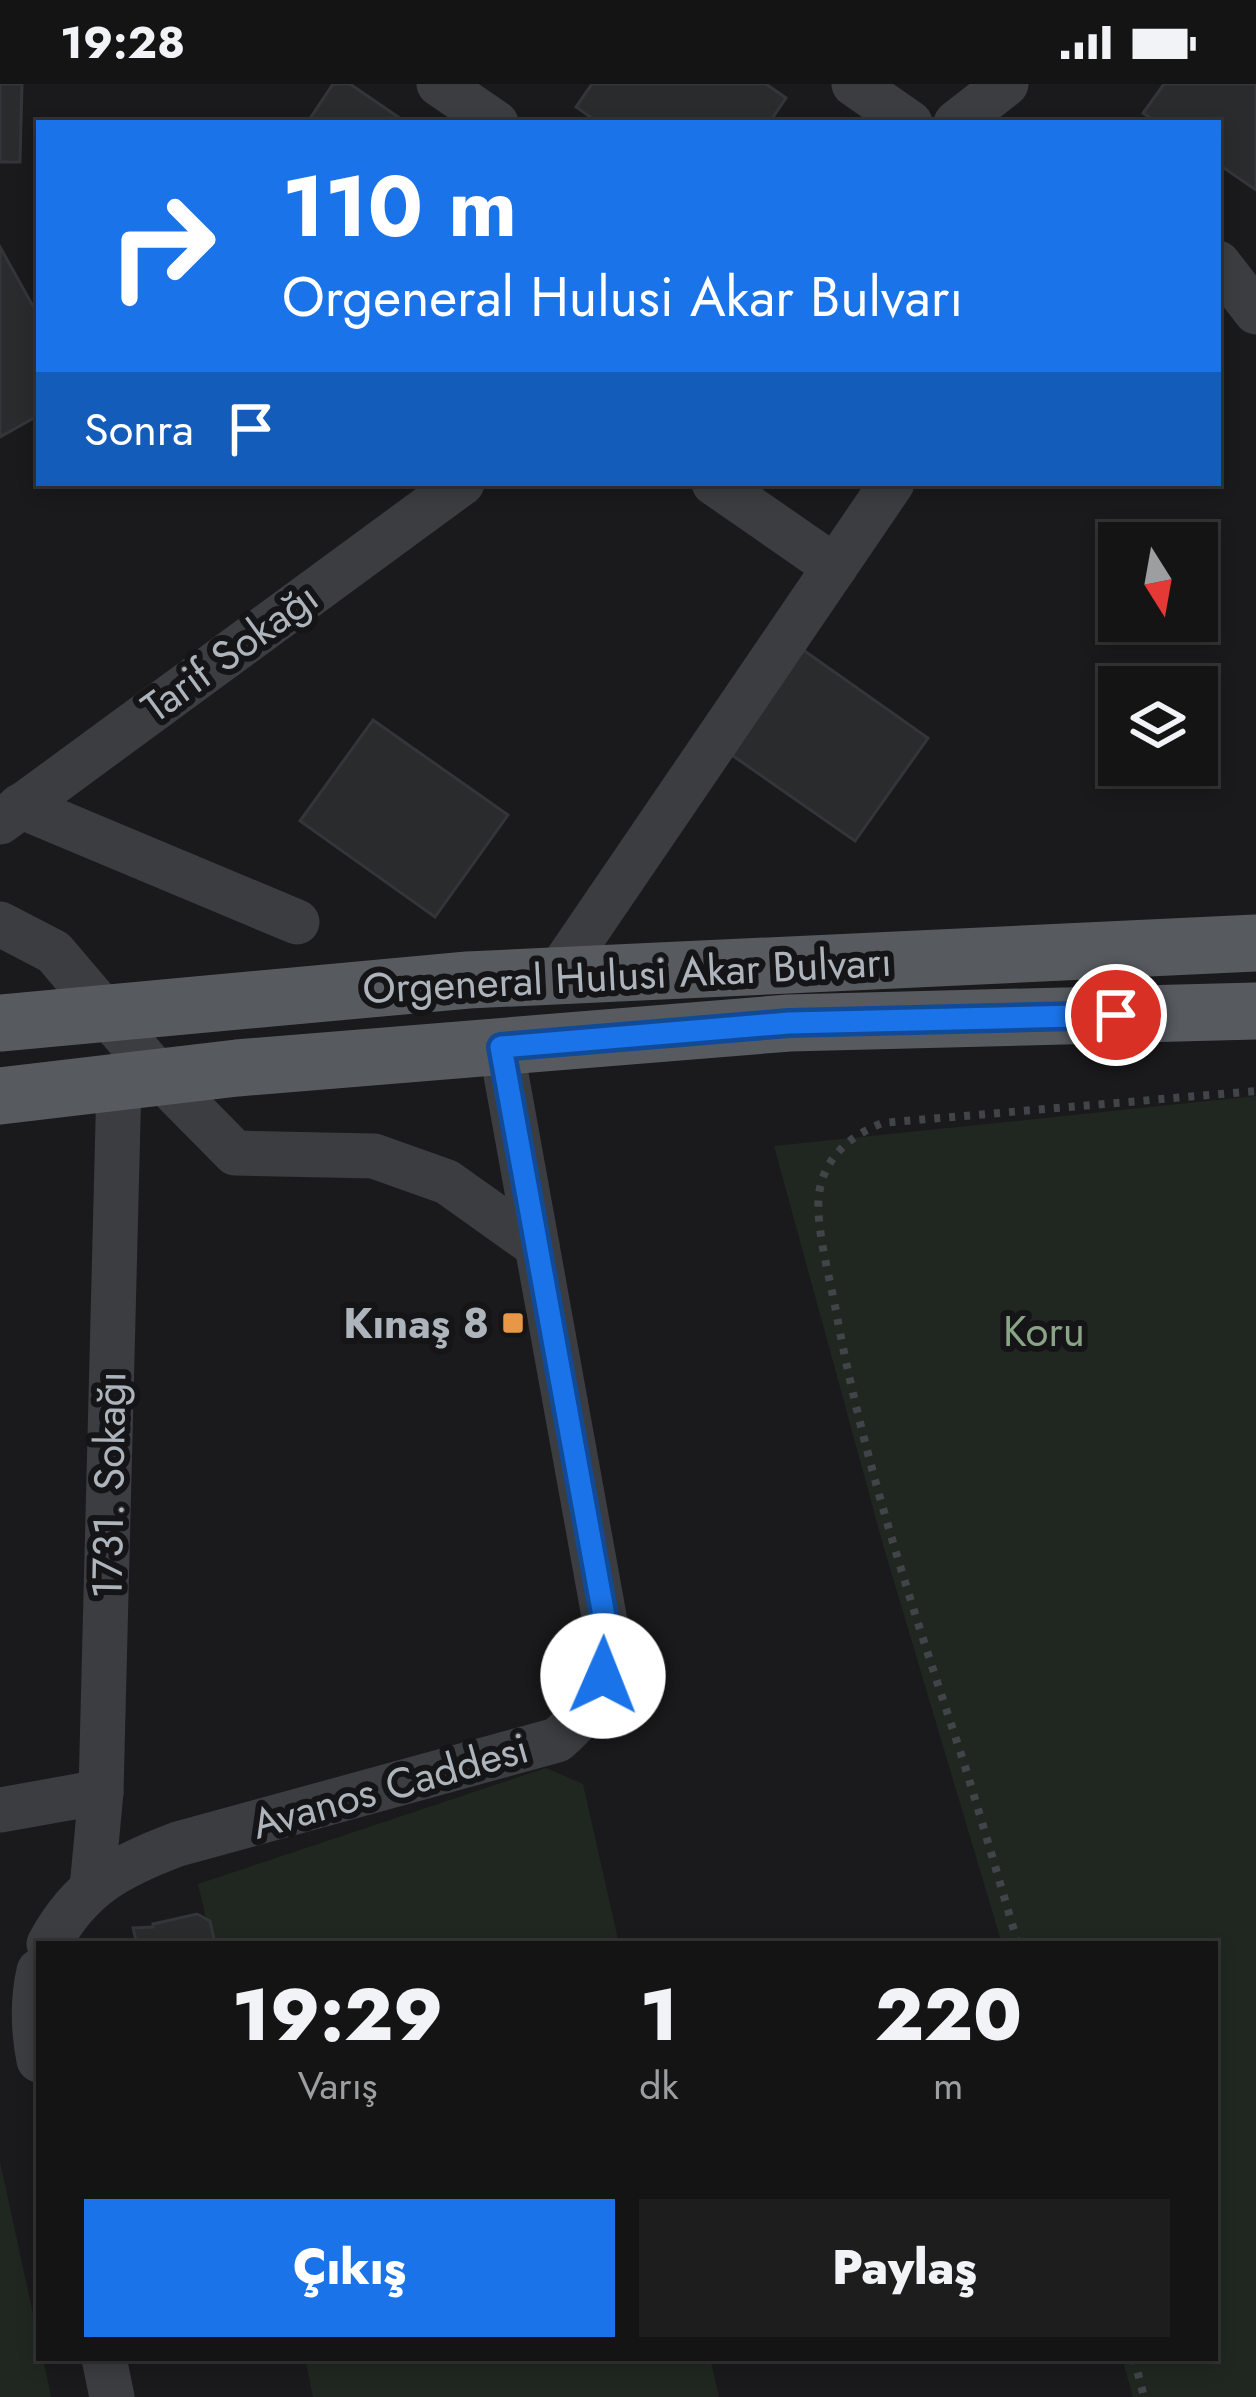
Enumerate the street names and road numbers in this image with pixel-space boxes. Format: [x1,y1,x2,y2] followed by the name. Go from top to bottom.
[129,567,331,737] street label: Tarif Sokağı
[361,931,893,1019] street label: Orgeneral Hulusi Akar Bulvarı
[77,1371,141,1599] street label: 1731. Sokağı
[245,1717,535,1855] street label: Avanos Caddesi

